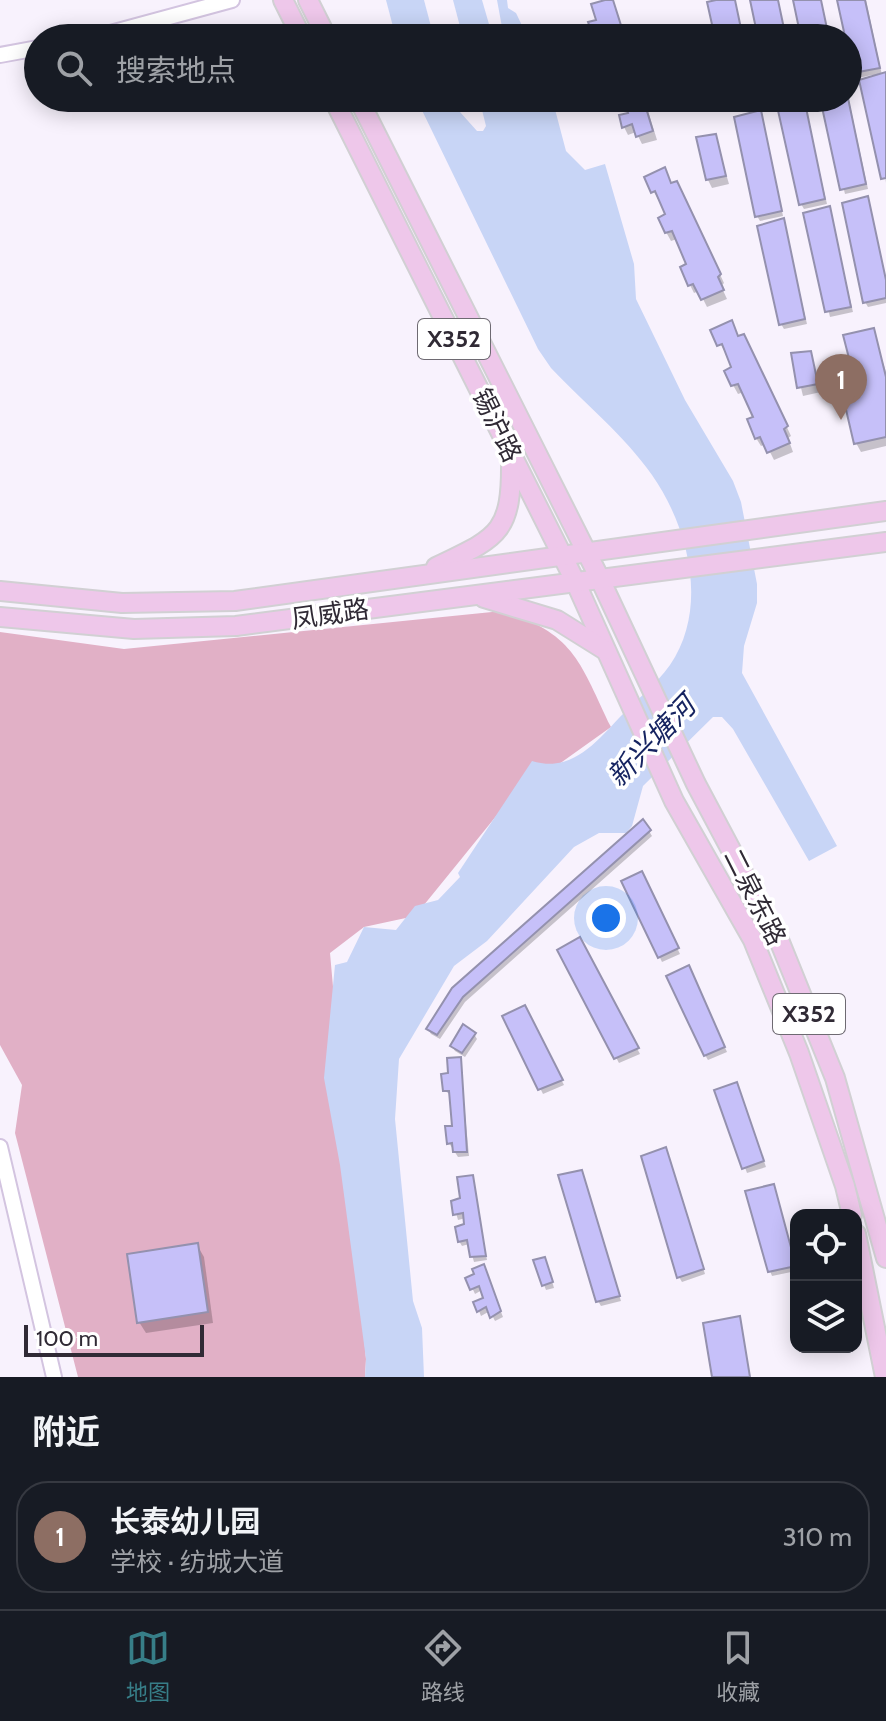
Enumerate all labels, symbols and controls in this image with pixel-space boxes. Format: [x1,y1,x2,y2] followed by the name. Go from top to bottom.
[24,24,862,112] search box
[52,46,96,90] icon: search
[116,52,236,89] text: 搜索地点
[418,319,490,359] road number: X352
[815,354,867,420] pin: 1
[466,383,528,467] street label: 锡沪路
[289,593,371,635] street label: 凤威路
[600,685,706,793] water label: 新兴塘河
[717,843,793,951] street label: 二泉东路
[586,898,626,938] your location
[773,994,845,1034] road number: X352
[790,1209,862,1353] map controls
[790,1209,862,1281] button: locate
[790,1281,862,1353] button: layers
[24,1321,204,1357] scale bar
[36,1325,98,1352] text: 100 m
[32,1411,100,1453] text: 附近
[110,1503,260,1540] text: 长泰幼儿园
[55,1521,65,1553] text: 1
[783,1521,852,1553] text: 310 m
[110,1546,284,1578] text: 学校 · 纺城大道
[126,1626,170,1706] tab: 地图
[421,1626,465,1706] tab: 路线
[716,1626,760,1706] tab: 收藏

